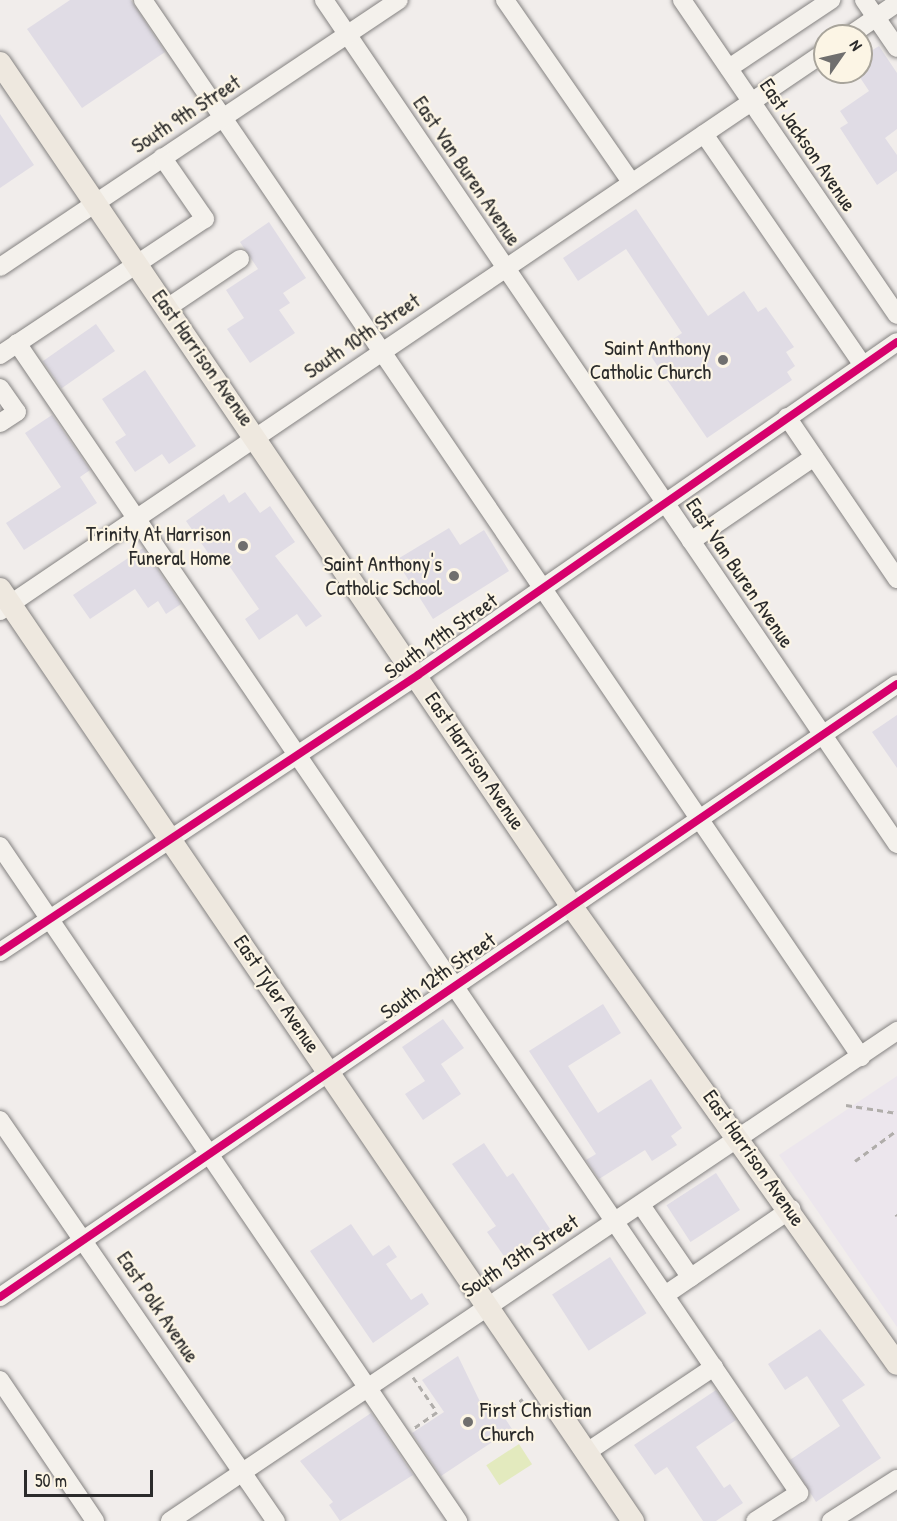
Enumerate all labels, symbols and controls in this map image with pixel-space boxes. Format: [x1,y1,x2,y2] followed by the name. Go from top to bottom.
[813,24,873,84] north arrow
[845,35,868,55] text: N
[127,69,245,159] street label: South 9th Street
[754,74,862,216] street label: East Jackson Avenue
[408,91,526,251] street label: East Van Buren Avenue
[147,285,259,431] street label: East Harrison Avenue
[299,288,425,384] street label: South 10th Street
[590,335,711,385] place label: Saint Anthony Catholic Church
[716,353,730,367] marker: Saint Anthony Catholic Church
[681,493,799,653] street label: East Van Buren Avenue
[86,521,231,571] place label: Trinity At Harrison Funeral Home
[236,539,250,553] marker: Trinity At Harrison Funeral Home
[324,551,442,601] place label: Saint Anthony's Catholic School
[447,569,461,583] marker: Saint Anthony's Catholic School
[380,588,502,684] street label: South 11th Street
[420,687,530,835] street label: East Harrison Avenue
[376,927,500,1025] street label: South 12th Street
[228,930,326,1058] street label: East Tyler Avenue
[698,1085,810,1231] street label: East Harrison Avenue
[457,1209,583,1303] street label: South 13th Street
[112,1247,204,1367] street label: East Polk Avenue
[480,1397,592,1447] place label: First Christian Church
[461,1415,475,1429] marker: First Christian Church
[27,1458,156,1496] scale bar
[35,1468,67,1493] text: 50 m

